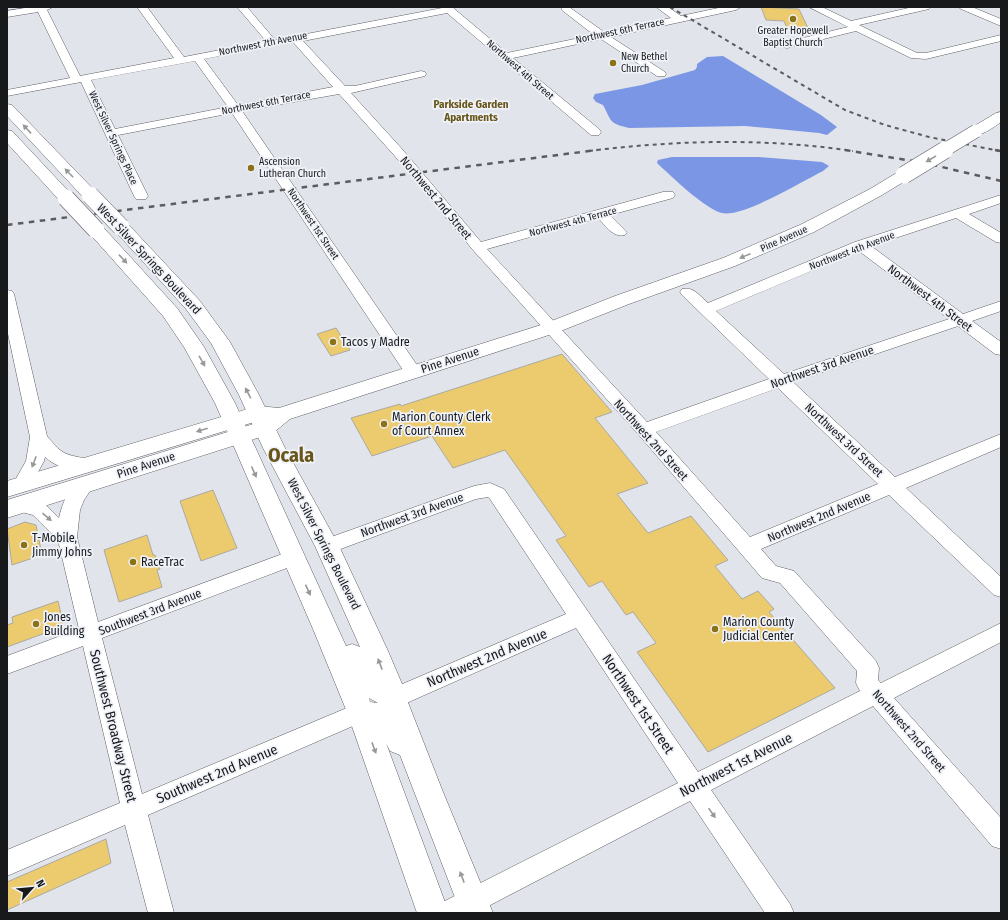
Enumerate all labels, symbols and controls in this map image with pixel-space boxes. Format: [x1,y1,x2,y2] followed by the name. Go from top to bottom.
[788,14,798,24] marker: Greater Hopewell Baptist Church
[575,16,665,46] street label: Northwest 6th Terrace
[758,25,829,49] place label: Greater Hopewell Baptist Church
[218,30,308,58] street label: Northwest 7th Avenue
[484,38,557,103] street label: Northwest 4th Street
[621,51,668,75] place label: New Bethel Church
[608,58,618,68] marker: New Bethel Church
[221,88,311,117] street label: Northwest 6th Terrace
[86,89,140,187] street label: West Silver Springs Place
[433,98,509,124] district label: Parkside Garden Apartments
[22,124,32,134] one-way arrow
[397,154,475,242] street label: Northwest 2nd Street
[925,155,937,162] one-way arrow
[259,156,326,180] place label: Ascension Lutheran Church
[246,163,256,173] marker: Ascension Lutheran Church
[64,168,74,178] one-way arrow
[285,186,342,262] street label: Northwest 1st Street
[94,201,204,317] street label: West Silver Springs Boulevard
[528,205,618,239] street label: Northwest 4th Terrace
[759,223,809,255] street label: Pine Avenue
[808,229,896,273] street label: Northwest 4th Avenue
[738,253,750,259] one-way arrow
[118,254,128,264] one-way arrow
[885,262,975,334] street label: Northwest 4th Street
[341,335,410,349] place label: Tacos y Madre
[328,337,338,347] marker: Tacos y Madre
[769,343,876,391] street label: Northwest 3rd Avenue
[419,344,481,376] street label: Pine Avenue
[199,355,206,367] one-way arrow
[244,387,251,398] one-way arrow
[611,397,691,483] street label: Northwest 2nd Street
[802,400,886,480] street label: Northwest 3rd Street
[392,410,491,438] place label: Marion County Clerk of Court Annex
[379,419,389,429] marker: Marion County Clerk of Court Annex
[196,427,208,433] one-way arrow
[268,443,314,467] district label: Ocala
[115,449,177,481] street label: Pine Avenue
[31,456,37,468] one-way arrow
[251,466,257,477] one-way arrow
[285,476,363,612] street label: West Silver Springs Boulevard
[765,489,873,545] street label: Northwest 2nd Avenue
[359,490,465,540] street label: Northwest 3rd Avenue
[42,512,52,522] one-way arrow
[32,531,92,559] place label: T-Mobile, Jimmy Johns
[19,540,29,550] marker: T-Mobile, Jimmy Johns
[141,555,184,569] place label: RaceTrac
[128,557,138,567] marker: RaceTrac
[305,584,311,596] one-way arrow
[97,586,203,638] street label: Southwest 3rd Avenue
[44,610,85,638] place label: Jones Building
[723,615,795,643] place label: Marion County Judicial Center
[31,619,41,629] marker: Jones Building
[710,624,720,634] marker: Marion County Judicial Center
[424,625,550,691] street label: Northwest 2nd Avenue
[86,648,140,805] street label: Southwest Broadway Street
[598,651,678,757] street label: Northwest 1st Street
[377,658,383,670] one-way arrow
[870,687,948,775] street label: Northwest 2nd Street
[677,729,795,801] street label: Northwest 1st Avenue
[154,741,280,807] street label: Southwest 2nd Avenue
[372,743,378,755] one-way arrow
[708,807,716,818] one-way arrow
[12,868,52,908] north arrow
[459,871,465,882] one-way arrow
[33,878,48,890] text: N

